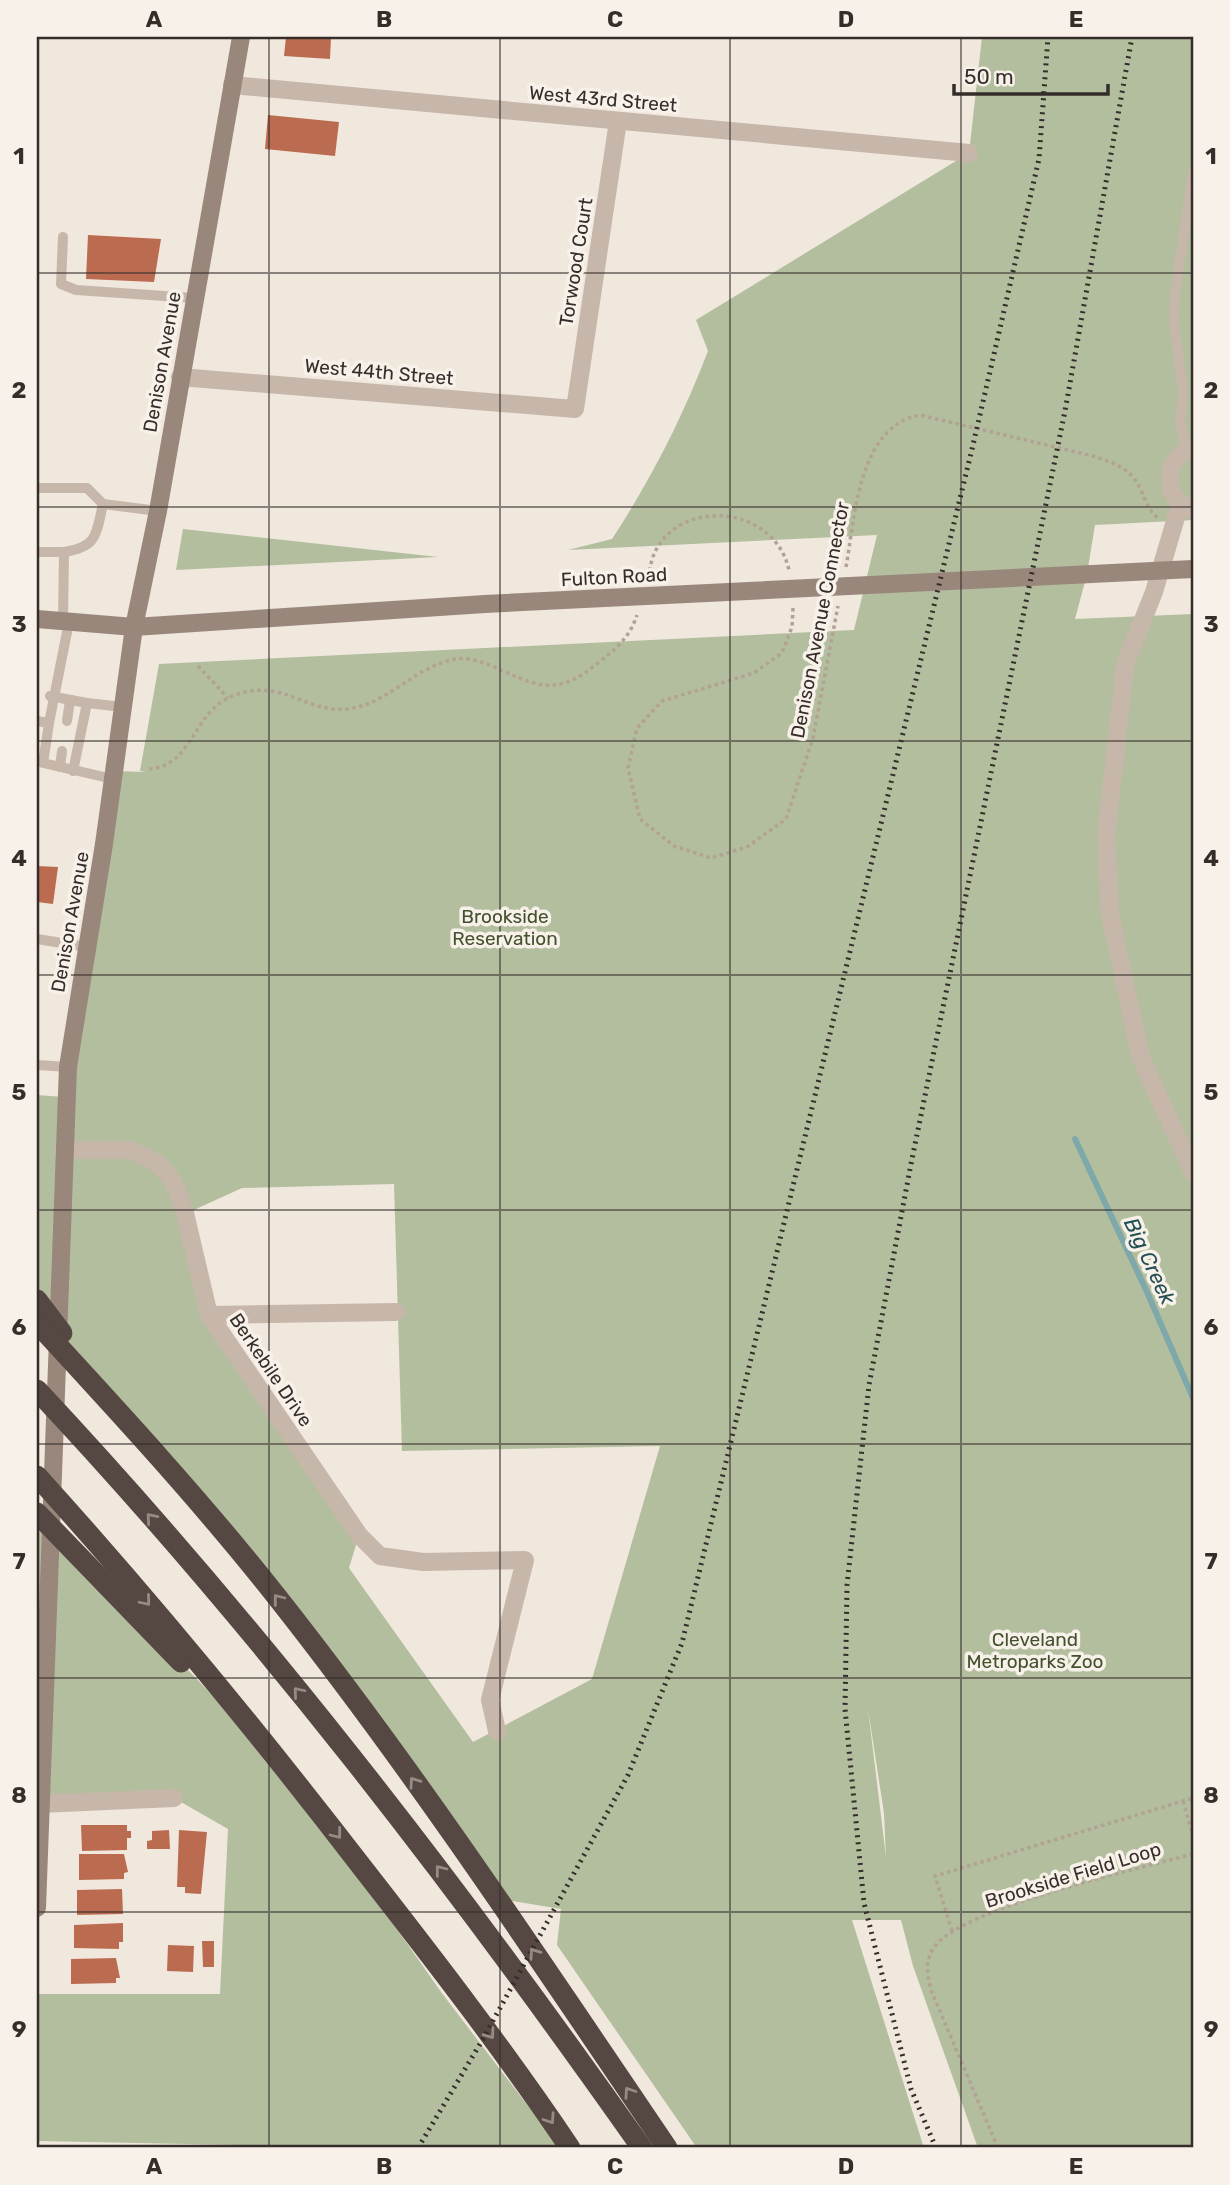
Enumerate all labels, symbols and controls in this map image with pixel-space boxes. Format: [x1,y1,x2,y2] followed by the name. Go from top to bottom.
[146,5,163,33] text: A
[376,5,392,33] text: B
[607,5,623,33] text: C
[838,5,854,33] text: D
[1069,5,1083,33] text: E
[954,52,1108,96] scale bar
[964,64,1014,89] text: 50 m
[528,81,678,117] street label: West 43rd Street
[13,142,25,170] text: 1
[1205,142,1217,170] text: 1
[554,196,598,328] street label: Torwood Court
[138,290,186,434] street label: Denison Avenue
[304,354,455,390] street label: West 44th Street
[12,376,26,404] text: 2
[1204,376,1218,404] text: 2
[786,499,854,740] street label: Denison Avenue Connector
[560,563,668,591] street label: Fulton Road
[11,610,27,638] text: 3
[1203,610,1219,638] text: 3
[11,844,27,872] text: 4
[1203,844,1219,872] text: 4
[46,850,94,994] street label: Denison Avenue
[452,905,558,950] park label: Brookside Reservation
[12,1078,27,1106] text: 5
[1204,1078,1219,1106] text: 5
[1119,1214,1181,1309] water label: Big Creek
[225,1309,317,1431] street label: Berkebile Drive
[12,1313,27,1341] text: 6
[1204,1313,1219,1341] text: 6
[147,1513,159,1526] one-way arrow
[12,1547,26,1575] text: 7
[1204,1547,1218,1575] text: 7
[138,1592,150,1605] one-way arrow
[274,1595,287,1607] one-way arrow
[967,1628,1103,1673] park label: Cleveland Metroparks Zoo
[294,1687,306,1700] one-way arrow
[410,1777,422,1790] one-way arrow
[11,1781,27,1809] text: 8
[1203,1781,1219,1809] text: 8
[328,1826,341,1839] one-way arrow
[982,1837,1164,1913] street label: Brookside Field Loop
[435,1865,448,1877] one-way arrow
[530,1948,542,1961] one-way arrow
[12,2015,26,2043] text: 9
[1204,2015,1218,2043] text: 9
[482,2027,494,2039] one-way arrow
[625,2087,637,2100] one-way arrow
[542,2111,555,2124] one-way arrow
[146,2152,163,2180] text: A
[376,2152,392,2180] text: B
[607,2152,623,2180] text: C
[838,2152,854,2180] text: D
[1069,2152,1083,2180] text: E

